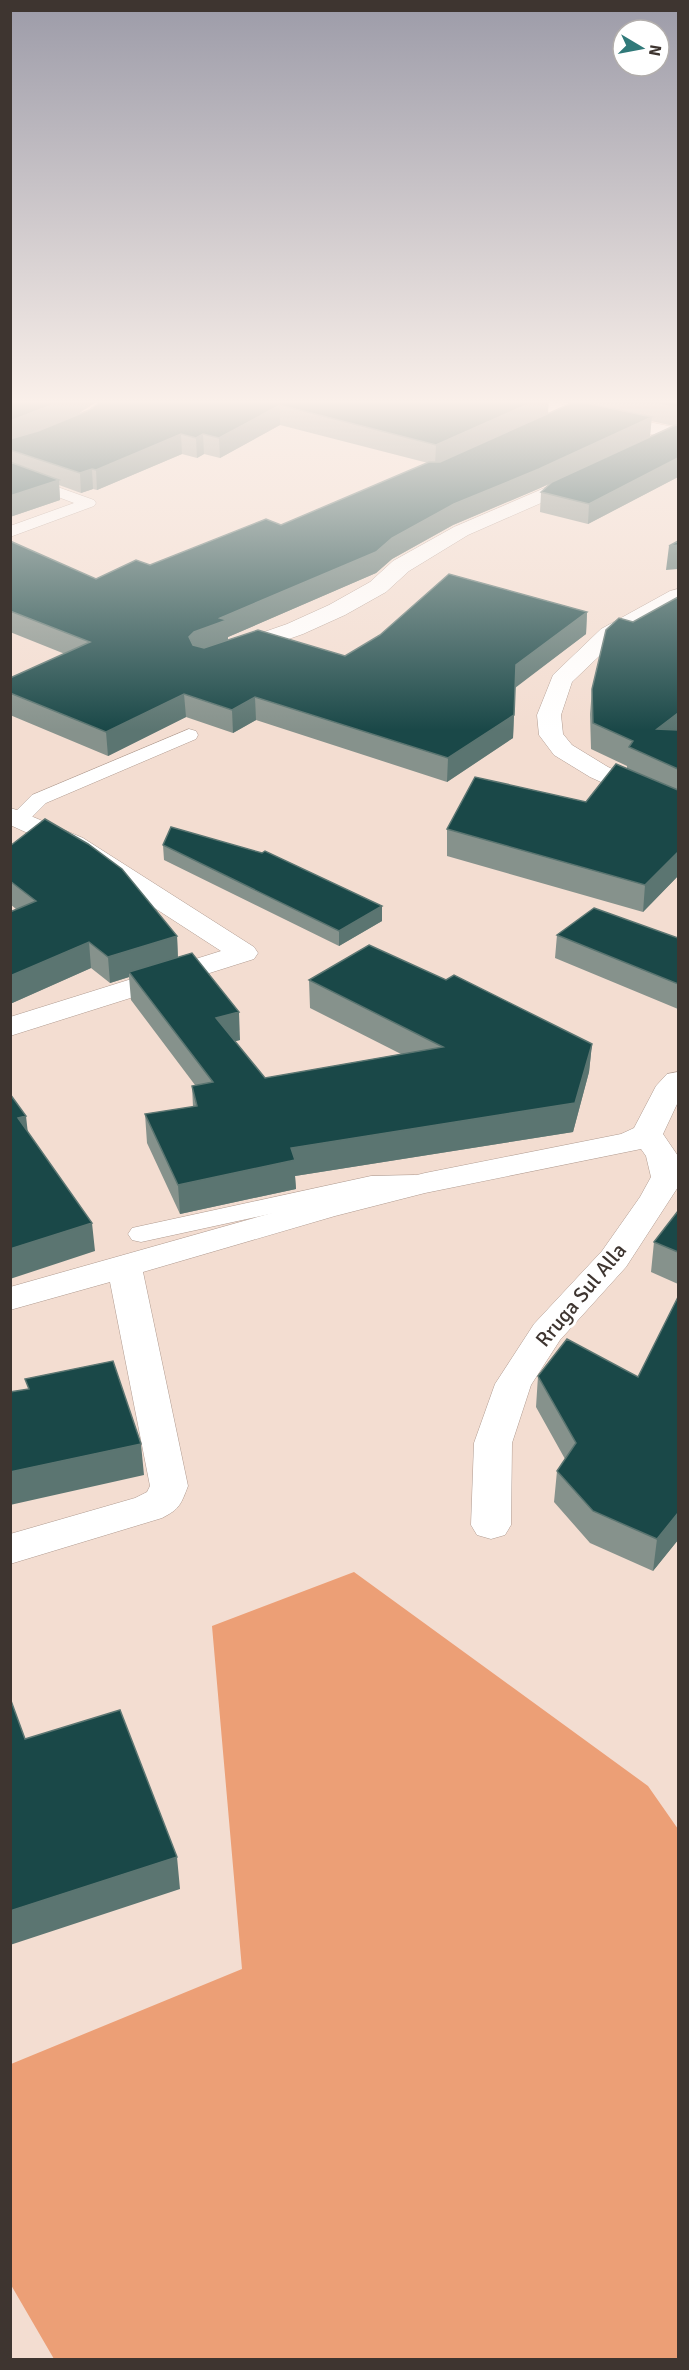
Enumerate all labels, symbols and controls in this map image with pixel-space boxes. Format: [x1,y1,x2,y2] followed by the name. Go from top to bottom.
[611,18,671,78] north arrow
[644,43,666,58] text: N
[530,1238,632,1352] street label: Rruga Sul Alla

